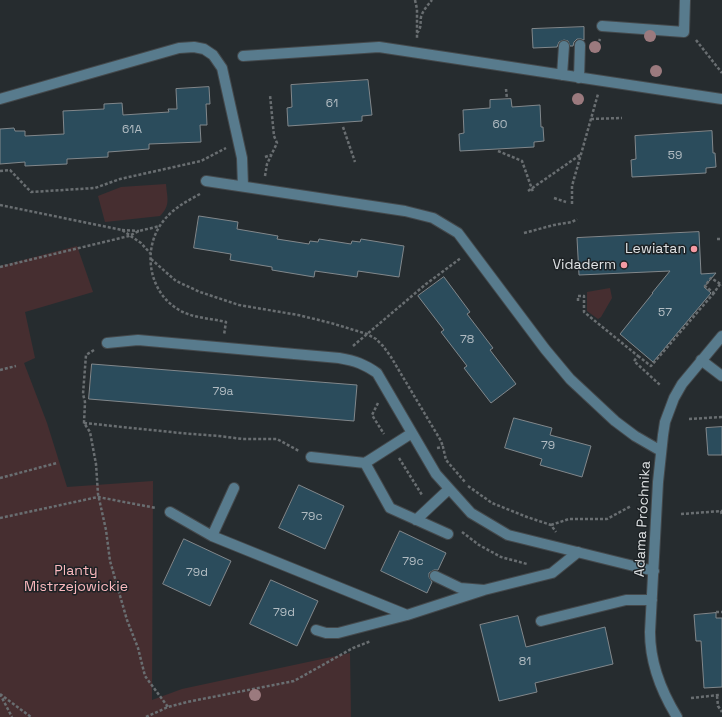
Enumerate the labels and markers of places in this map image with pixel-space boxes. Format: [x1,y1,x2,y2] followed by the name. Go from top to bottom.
[625,241,686,257] place label: Lewiatan
[689,244,699,254] marker: Lewiatan
[552,257,616,273] place label: Vidaderm
[619,260,629,270] marker: Vidaderm

